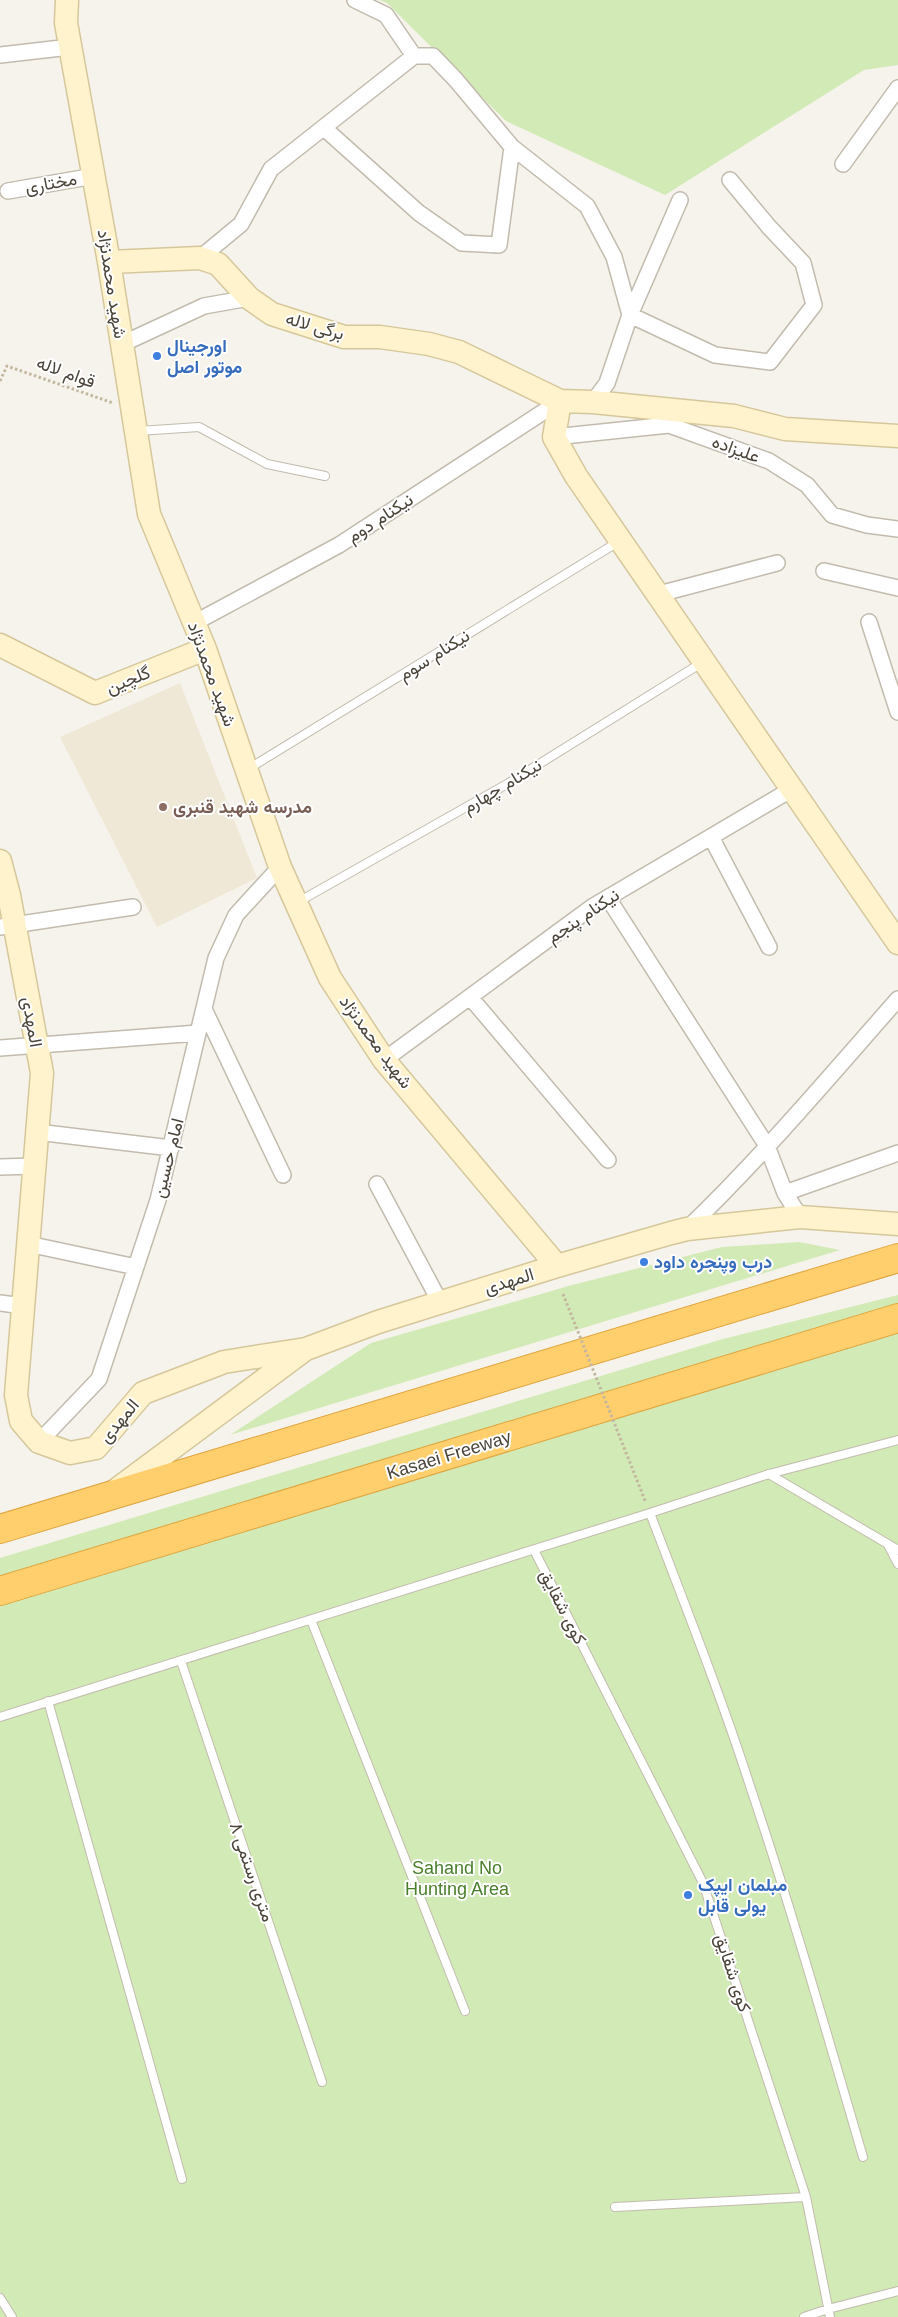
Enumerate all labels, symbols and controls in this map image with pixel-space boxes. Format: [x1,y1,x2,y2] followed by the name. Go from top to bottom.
[23,169,79,198] street label: مختاری
[93,228,130,340] street label: شهید محمدنژاد
[283,308,347,345] street label: برگی لاله
[167,336,243,378] place label: اورجینال موتور اصل
[151,350,163,362] marker: اورجینال موتور اصل
[33,352,98,394] street label: قوام لاله
[709,431,763,468] street label: علیزاده
[343,489,418,548] street label: نیکنام دوم
[183,619,240,730] street label: شهید محمدنژاد
[395,625,474,686] street label: نیکنام سوم
[103,662,154,700] street label: گلچین
[459,755,546,819] street label: نیکنام چهارم
[173,797,312,818] place label: مدرسه شهید قنبری
[157,801,169,813] marker: مدرسه شهید قنبری
[543,885,624,949] street label: نیکنام پنجم
[335,992,416,1093] street label: شهید محمدنژاد
[17,995,46,1049] street label: المهدی
[148,1116,190,1200] street label: امام حسین
[654,1252,772,1274] place label: درب وپنجره داود
[638,1256,650,1268] marker: درب وپنجره داود
[482,1264,537,1299] street label: المهدی
[95,1395,144,1448] street label: المهدی
[384,1427,514,1483] street label: Kasaei Freeway
[535,1566,590,1648] street label: کوی شقایق
[225,1820,278,1925] street label: ۸ متری رستمی
[405,1858,510,1899] park label: Sahand No Hunting Area
[698,1875,787,1917] place label: مبلمان ایپک یولی قابل
[682,1889,694,1901] marker: مبلمان ایپک یولی قابل
[710,1931,755,2015] street label: کوی شقایق

